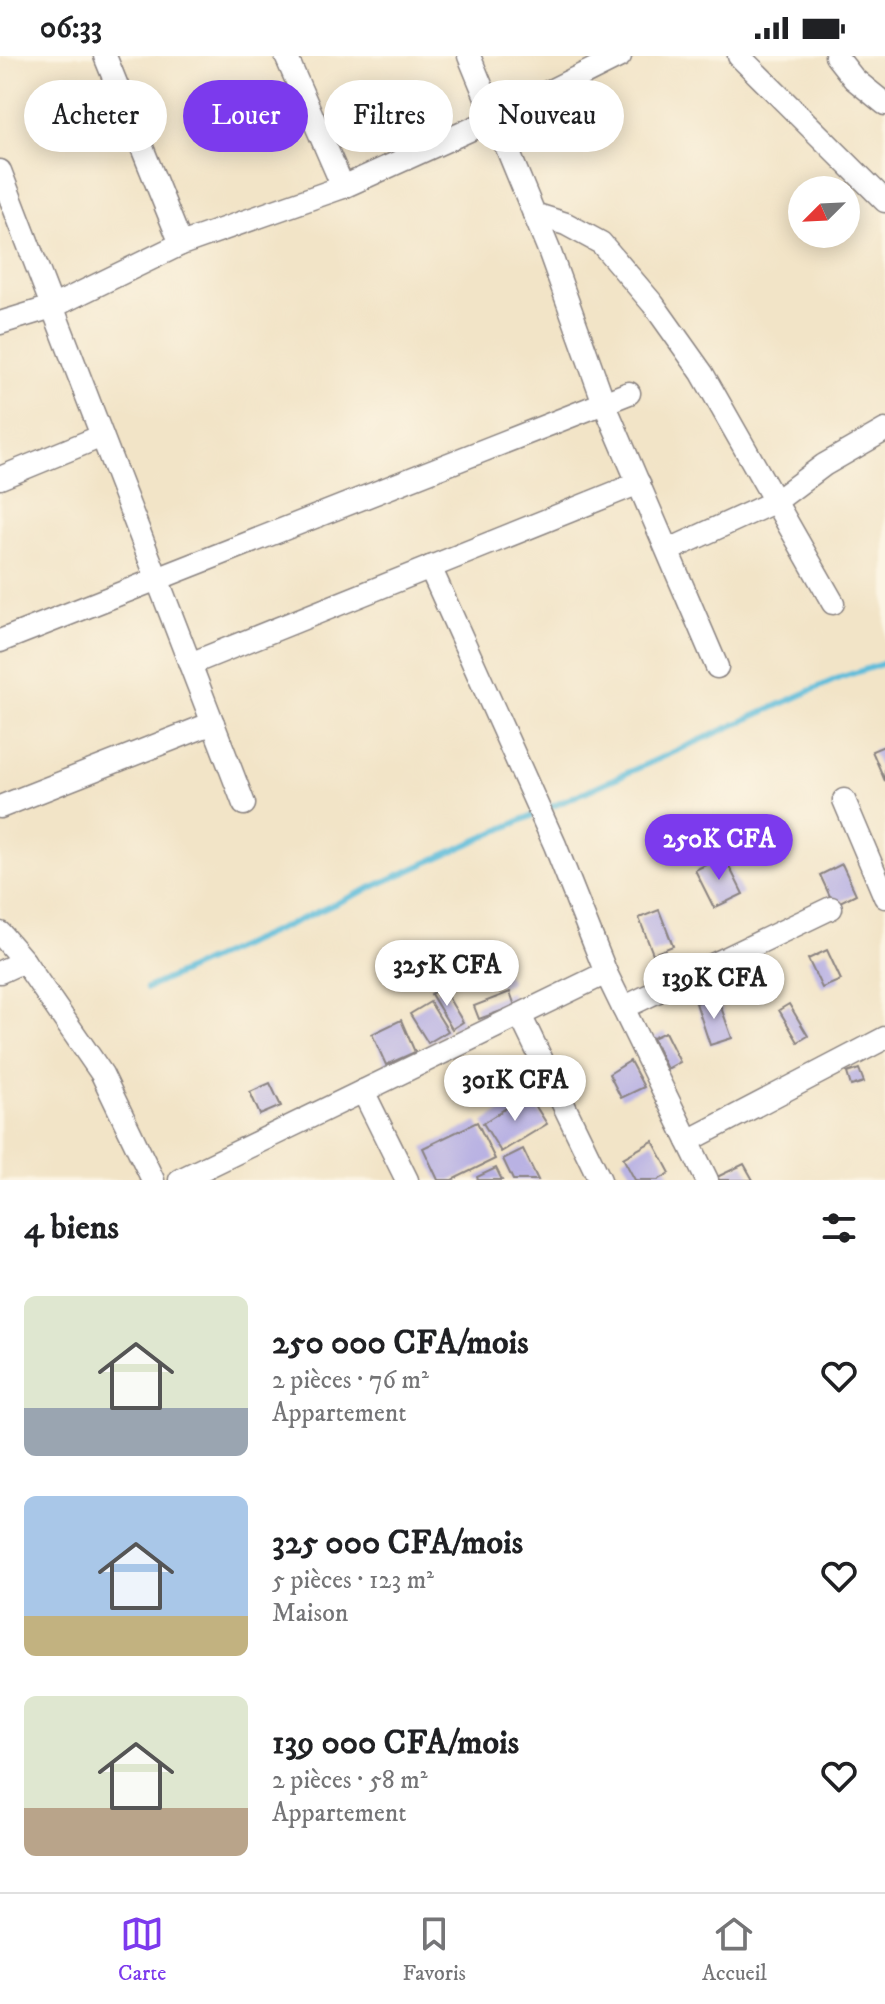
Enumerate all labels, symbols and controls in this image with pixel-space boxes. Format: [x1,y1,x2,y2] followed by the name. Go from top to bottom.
[40,10,102,47] text: 06:33
[24,80,167,152] chip: Acheter
[183,80,308,152] chip: Louer
[324,80,453,152] chip: Filtres
[469,80,624,152] chip: Nouveau
[788,176,860,248] north arrow
[788,176,860,248] map controls
[636,814,802,882] pin: 250K CFA
[663,823,775,856] text: 250K CFA
[364,940,530,1008] pin: 325K CFA
[393,949,501,982] text: 325K CFA
[631,953,797,1021] pin: 139K CFA
[661,962,767,995] text: 139K CFA
[432,1055,598,1123] pin: 301K CFA
[462,1064,568,1097] text: 301K CFA
[817,1206,861,1250] icon: filters
[24,1207,119,1249] text: 4 biens
[272,1322,529,1364] text: 250 000 CFA/mois
[88,1328,184,1424] icon: home
[817,1354,861,1398] icon: heart
[272,1364,429,1397] text: 2 pièces · 76 m²
[272,1397,406,1430] text: Appartement
[272,1522,523,1564] text: 325 000 CFA/mois
[88,1528,184,1624] icon: home
[817,1554,861,1598] icon: heart
[272,1564,434,1597] text: 5 pièces · 123 m²
[272,1597,348,1630] text: Maison
[272,1722,519,1764] text: 139 000 CFA/mois
[88,1728,184,1824] icon: home
[817,1754,861,1798] icon: heart
[272,1764,428,1797] text: 2 pièces · 58 m²
[272,1797,406,1830] text: Appartement
[118,1912,166,1987] tab: Carte
[402,1912,466,1987] tab: Favoris
[702,1912,767,1987] tab: Accueil

